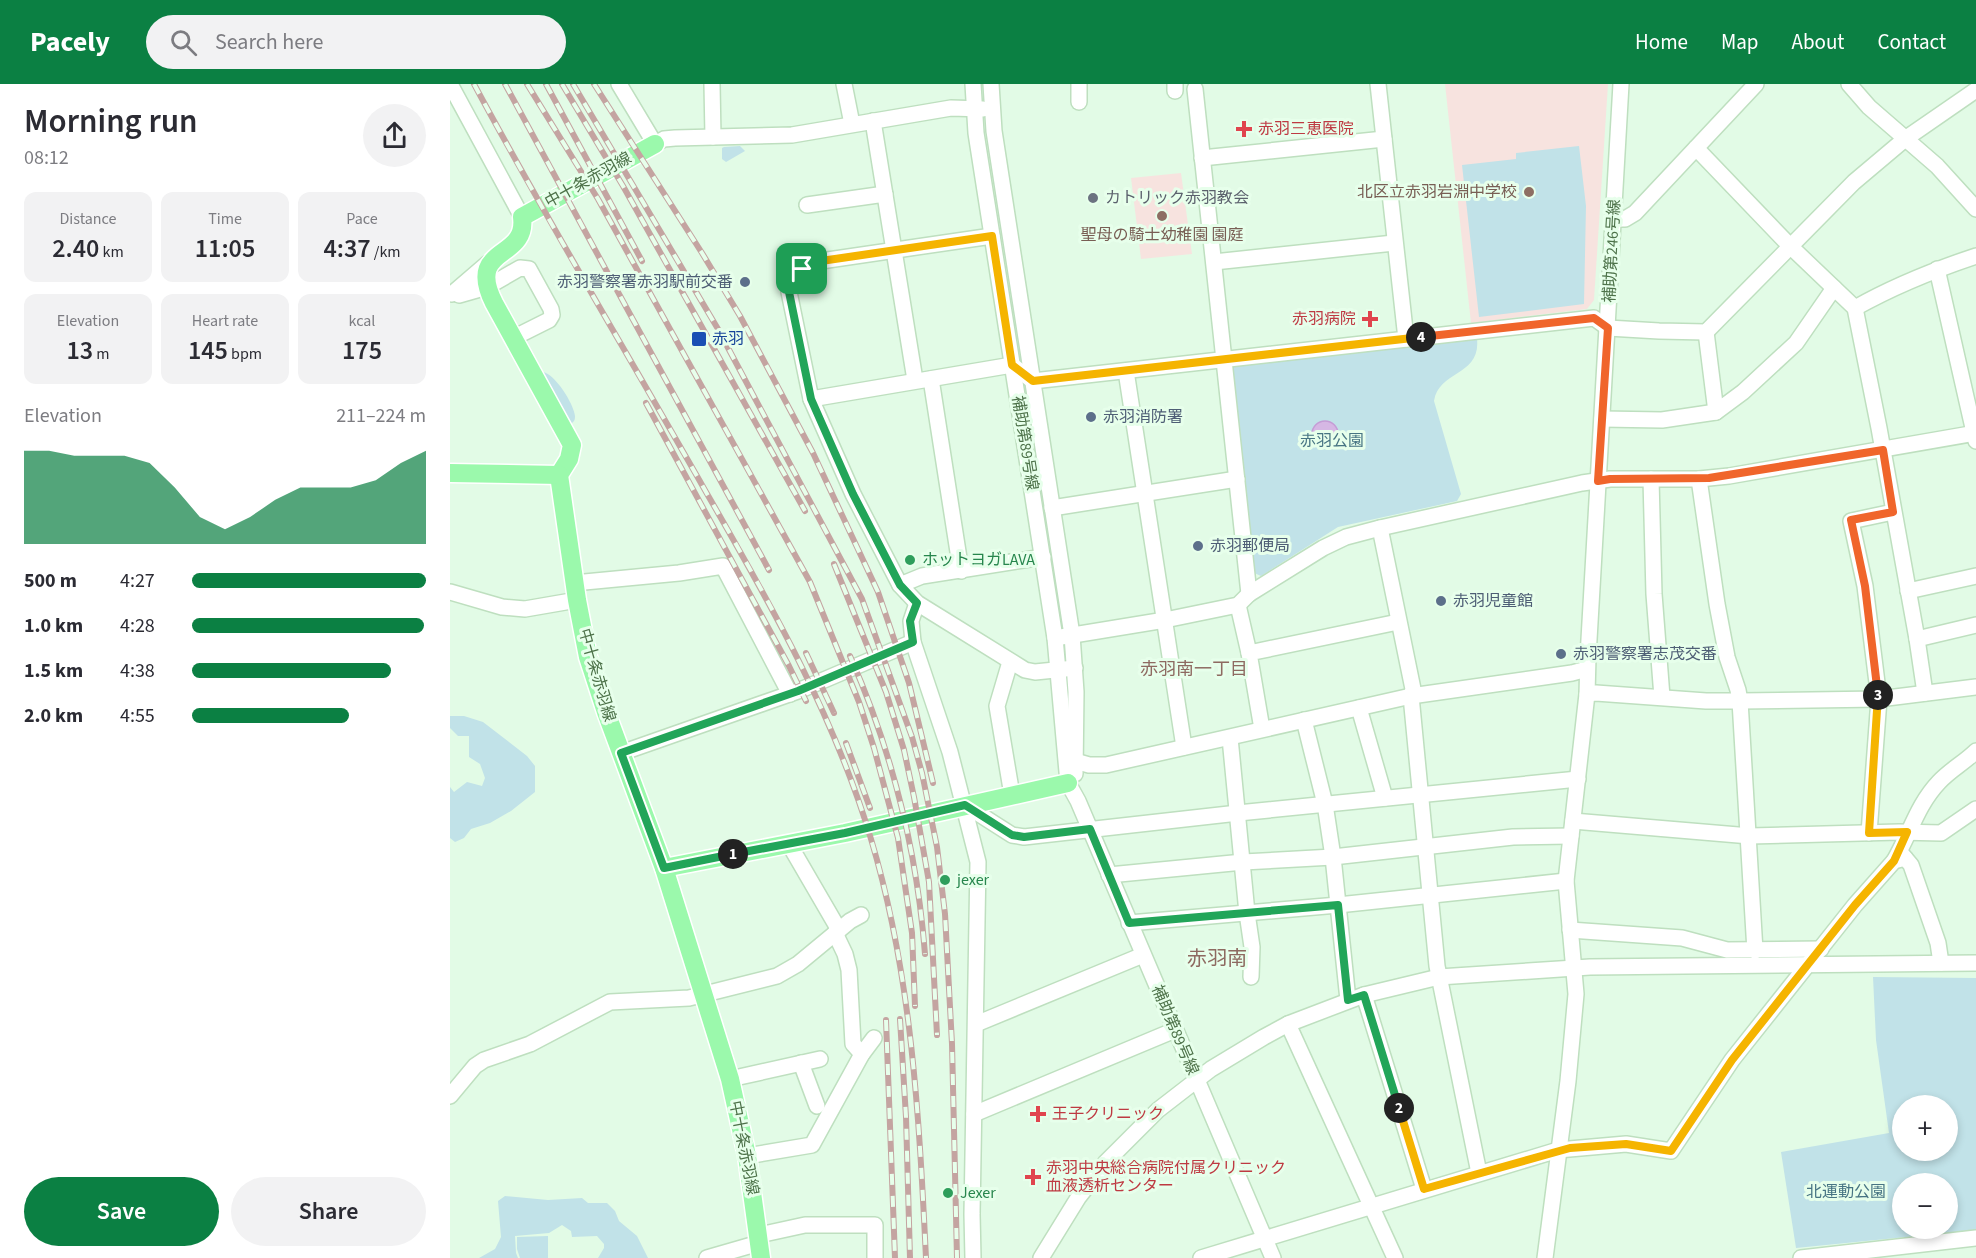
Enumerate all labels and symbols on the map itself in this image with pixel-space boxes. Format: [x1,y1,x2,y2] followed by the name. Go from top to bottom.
[1258,118,1354,140] place label: 赤羽三恵医院
[1235,120,1253,138] marker: 赤羽三恵医院
[541,147,635,213] street label: 中十条赤羽線
[1357,181,1517,203] place label: 北区立赤羽岩淵中学校
[1522,185,1536,199] marker: 北区立赤羽岩淵中学校
[1105,187,1249,209] place label: カトリック赤羽教会
[1086,191,1100,205] marker: カトリック赤羽教会
[1598,199,1626,303] street label: 補助第246号線
[1155,209,1169,223] marker: 聖母の騎士幼稚園 園庭
[1080,224,1244,246] place label: 聖母の騎士幼稚園 園庭
[776,243,827,294] pin
[557,271,733,293] place label: 赤羽警察署赤羽駅前交番
[738,275,752,289] marker: 赤羽警察署赤羽駅前交番
[1292,308,1356,330] place label: 赤羽病院
[1361,310,1379,328] marker: 赤羽病院
[1406,322,1436,352] pin: 4
[712,328,744,350] place label: 赤羽
[690,330,708,348] marker: 赤羽
[1007,394,1043,492] street label: 補助第89号線
[1103,406,1183,428] place label: 赤羽消防署
[1084,410,1098,424] marker: 赤羽消防署
[1300,430,1364,452] park label: 赤羽公園
[1210,535,1290,557] place label: 赤羽郵便局
[1191,539,1205,553] marker: 赤羽郵便局
[922,549,1035,571] place label: ホットヨガLAVA
[903,553,917,567] marker: ホットヨガLAVA
[1453,590,1533,612] place label: 赤羽児童館
[1434,594,1448,608] marker: 赤羽児童館
[573,626,621,724] street label: 中十条赤羽線
[1573,643,1717,665] place label: 赤羽警察署志茂交番
[1554,647,1568,661] marker: 赤羽警察署志茂交番
[1140,657,1248,682] district label: 赤羽南一丁目
[1863,680,1893,710] pin: 3
[718,839,748,869] pin: 1
[956,869,990,891] place label: jexer
[938,873,952,887] marker: jexer
[1187,945,1247,973] district label: 赤羽南
[1146,982,1204,1078] street label: 補助第89号線
[1384,1093,1414,1123] pin: 2
[724,1099,764,1197] street label: 中十条赤羽線
[1052,1103,1164,1125] place label: 王子クリニック
[1029,1105,1047,1123] marker: 王子クリニック
[1046,1157,1286,1197] place label: 赤羽中央総合病院付属クリニック 血液透析センター
[1024,1168,1042,1186] marker: 赤羽中央総合病院付属クリニック 血液透析センター
[1806,1181,1886,1203] park label: 北運動公園
[960,1182,996,1204] place label: Jexer
[941,1186,955,1200] marker: Jexer

